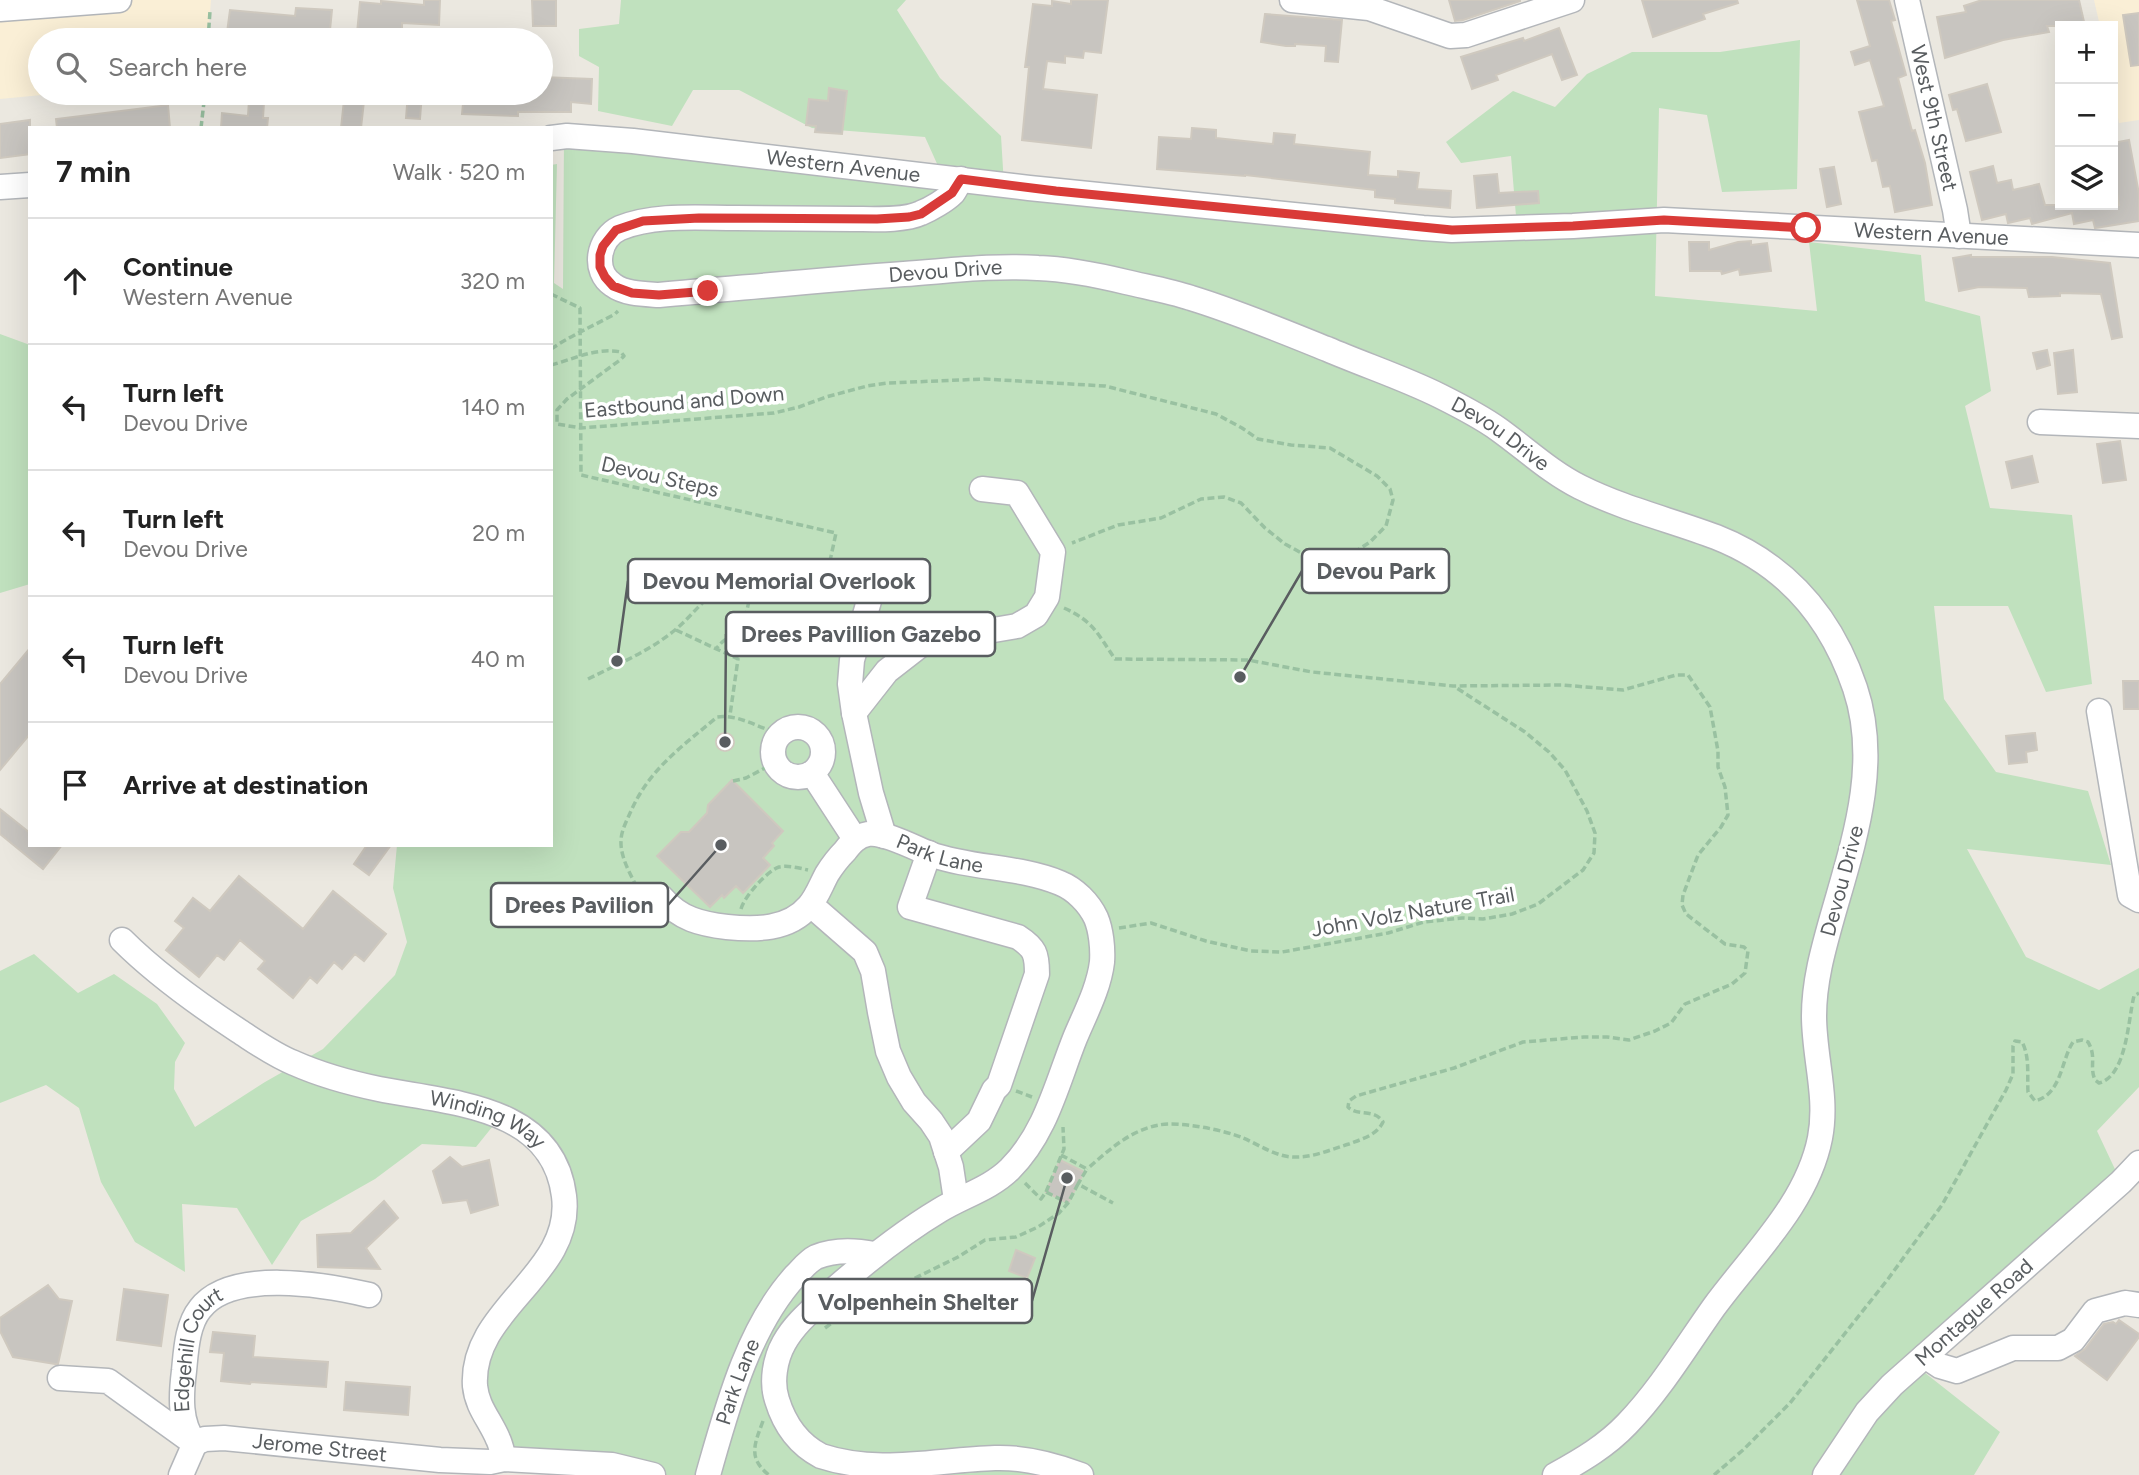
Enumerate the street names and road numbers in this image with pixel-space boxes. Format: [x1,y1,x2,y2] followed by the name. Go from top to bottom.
[1906,42,1963,193] street label: West 9th Street
[765,144,922,187] street label: Western Avenue
[1853,217,2009,250] street label: Western Avenue
[887,254,1003,287] street label: Devou Drive
[583,380,785,423] street label: Eastbound and Down
[1447,391,1555,476] street label: Devou Drive
[599,451,721,502] street label: Devou Steps
[1815,823,1868,939] street label: Devou Drive
[893,828,985,878] street label: Park Lane
[1309,881,1516,942] street label: John Volz Nature Trail
[428,1085,552,1153] street label: Winding Way
[1909,1253,2038,1371] street label: Montague Road
[169,1281,227,1413] street label: Edgehill Court
[710,1334,765,1428] street label: Park Lane
[251,1428,388,1467] street label: Jerome Street

